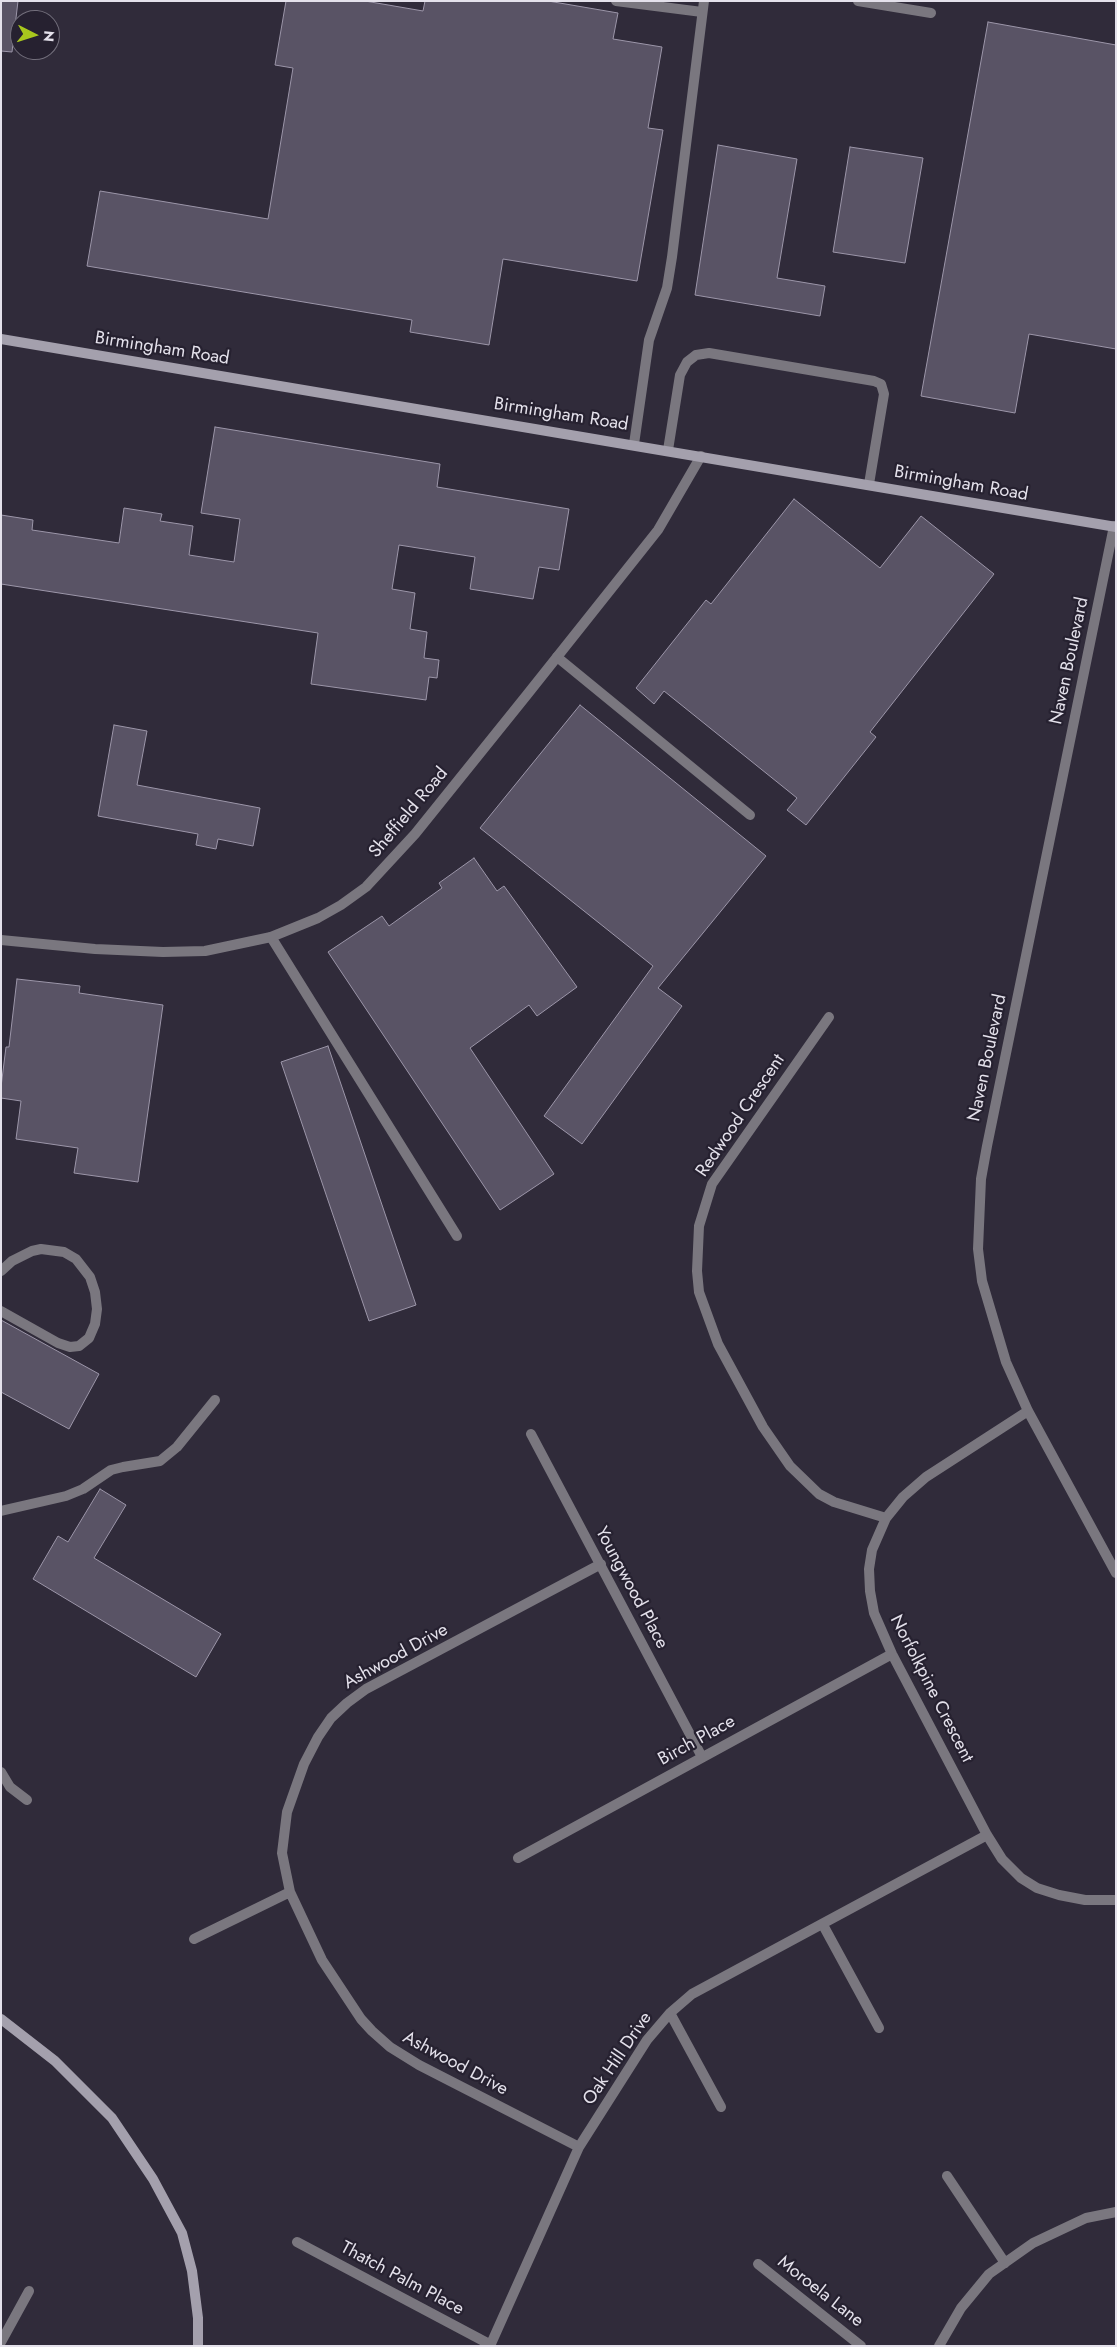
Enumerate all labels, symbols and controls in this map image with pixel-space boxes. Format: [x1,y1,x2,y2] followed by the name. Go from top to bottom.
[10,10,60,60] north arrow
[38,30,59,43] text: N
[93,328,231,370] street label: Birmingham Road
[492,394,630,436] street label: Birmingham Road
[892,462,1030,506] street label: Birmingham Road
[1046,595,1094,727] street label: Naven Boulevard
[365,763,453,863] street label: Sheffield Road
[964,992,1012,1124] street label: Naven Boulevard
[692,1051,790,1181] street label: Redwood Crescent
[590,1523,672,1653] street label: Youngwood Place
[885,1612,977,1766] street label: Norfolkpine Crescent
[340,1619,452,1695] street label: Ashwood Drive
[655,1711,739,1771] street label: Birch Place
[579,2008,657,2110] street label: Oak Hill Drive
[399,2027,511,2101] street label: Ashwood Drive
[337,2237,467,2321] street label: Thatch Palm Place
[773,2252,867,2332] street label: Moroela Lane

